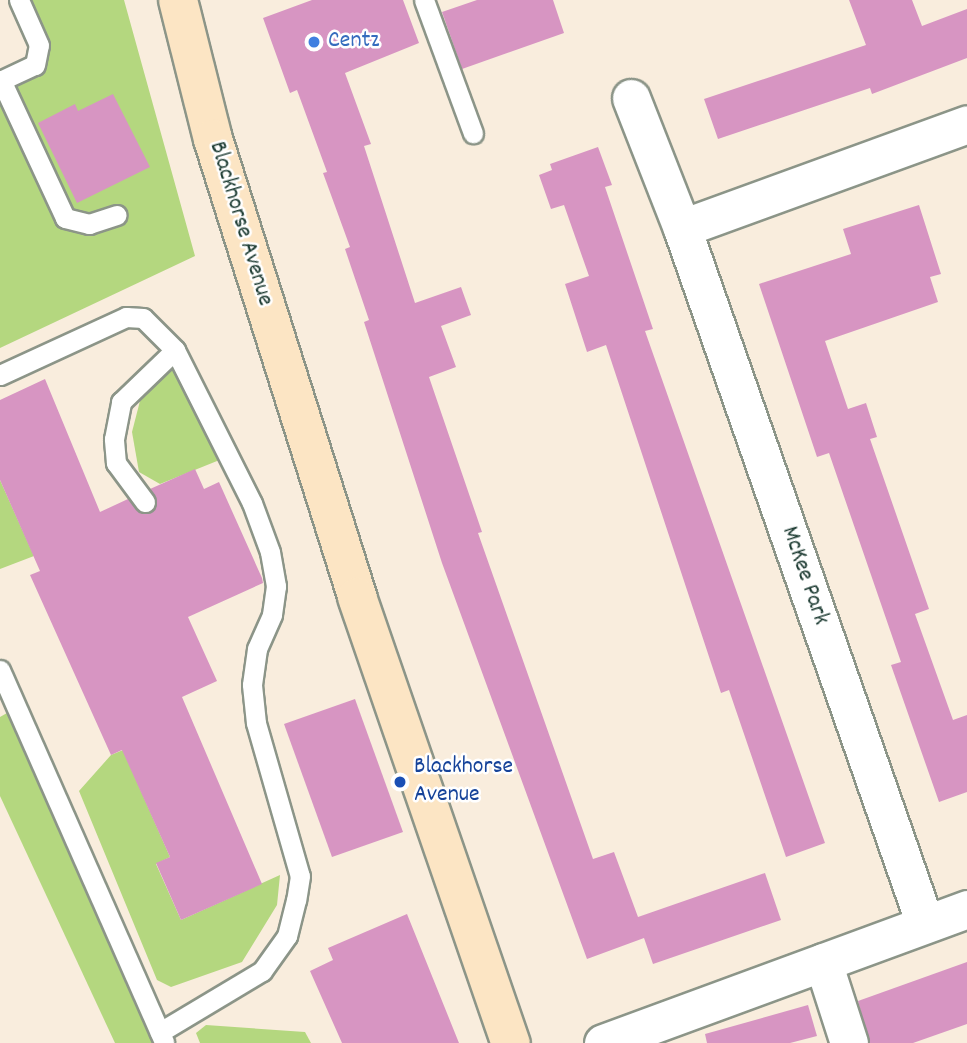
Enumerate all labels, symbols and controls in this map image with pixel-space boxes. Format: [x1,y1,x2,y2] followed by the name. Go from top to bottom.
[328,28,379,56] place label: Centz
[306,34,322,50] marker: Centz
[201,138,279,310] street label: Blackhorse Avenue
[774,523,834,629] street label: McKee Park
[414,754,513,810] place label: Blackhorse Avenue
[392,774,408,790] marker: Blackhorse Avenue

